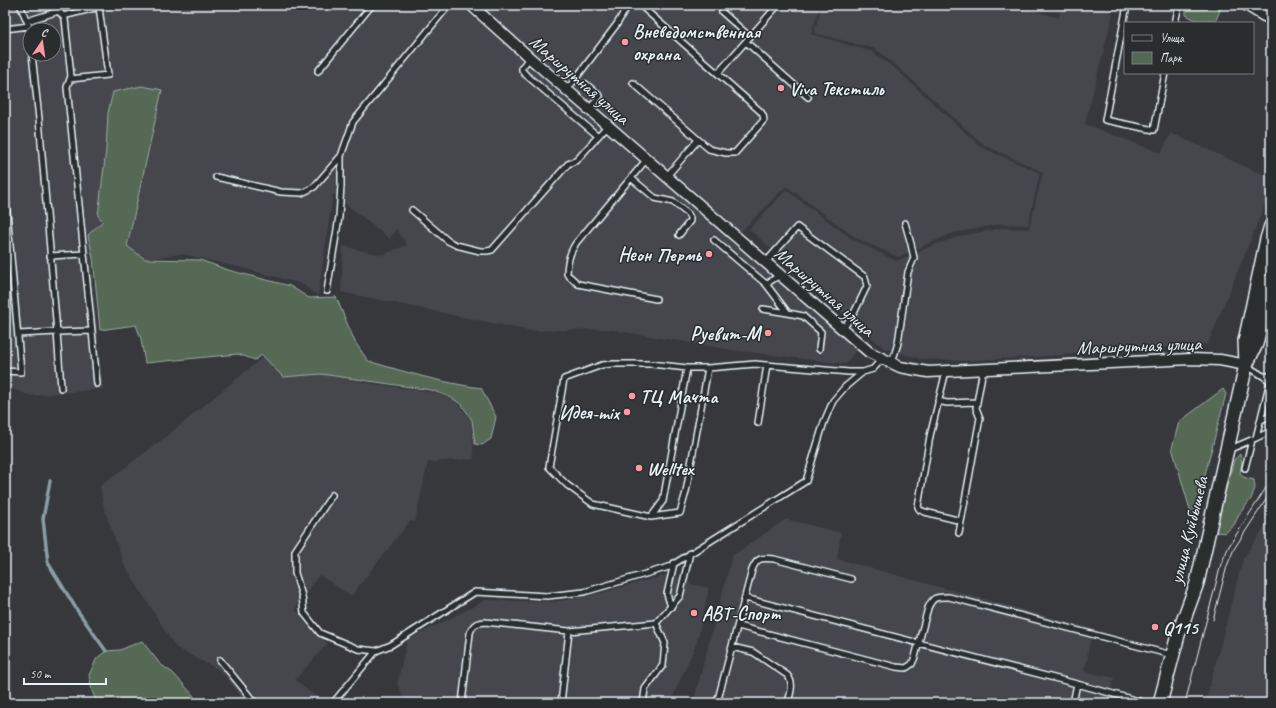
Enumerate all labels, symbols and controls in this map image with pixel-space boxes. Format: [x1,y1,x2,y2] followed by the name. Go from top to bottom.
[633,20,762,66] place label: Вневедомственная охрана
[22,22,62,62] north arrow
[1124,22,1254,74] legend
[40,25,50,40] text: С
[524,30,636,131] street label: Маршрутная улица
[1160,30,1185,46] text: Улица
[620,37,630,47] marker: Вневедомственная охрана
[1160,50,1183,66] text: Парк
[789,77,885,101] place label: Viva Текстиль
[776,83,786,93] marker: Viva Текстиль
[769,242,881,343] street label: Маршрутная улица
[618,243,702,267] place label: Неон Пермь
[704,249,714,259] marker: Неон Пермь
[690,322,762,346] place label: Руевит-М
[763,328,773,338] marker: Руевит-М
[1076,332,1204,360] street label: Маршрутная улица
[640,385,719,409] place label: ТЦ Мачта
[627,391,637,401] marker: ТЦ Мачта
[559,401,620,425] place label: Идея-mix
[622,407,632,417] marker: Идея-mix
[647,457,695,481] place label: Welltex
[634,463,644,473] marker: Welltex
[1164,473,1214,587] street label: улица Куйбышева
[702,602,781,626] place label: АВТ-Спорт
[689,608,699,618] marker: АВТ-Спорт
[1163,616,1199,640] place label: Q115
[1150,622,1160,632] marker: Q115
[24,660,106,686] scale bar
[30,666,52,682] text: 50 m

